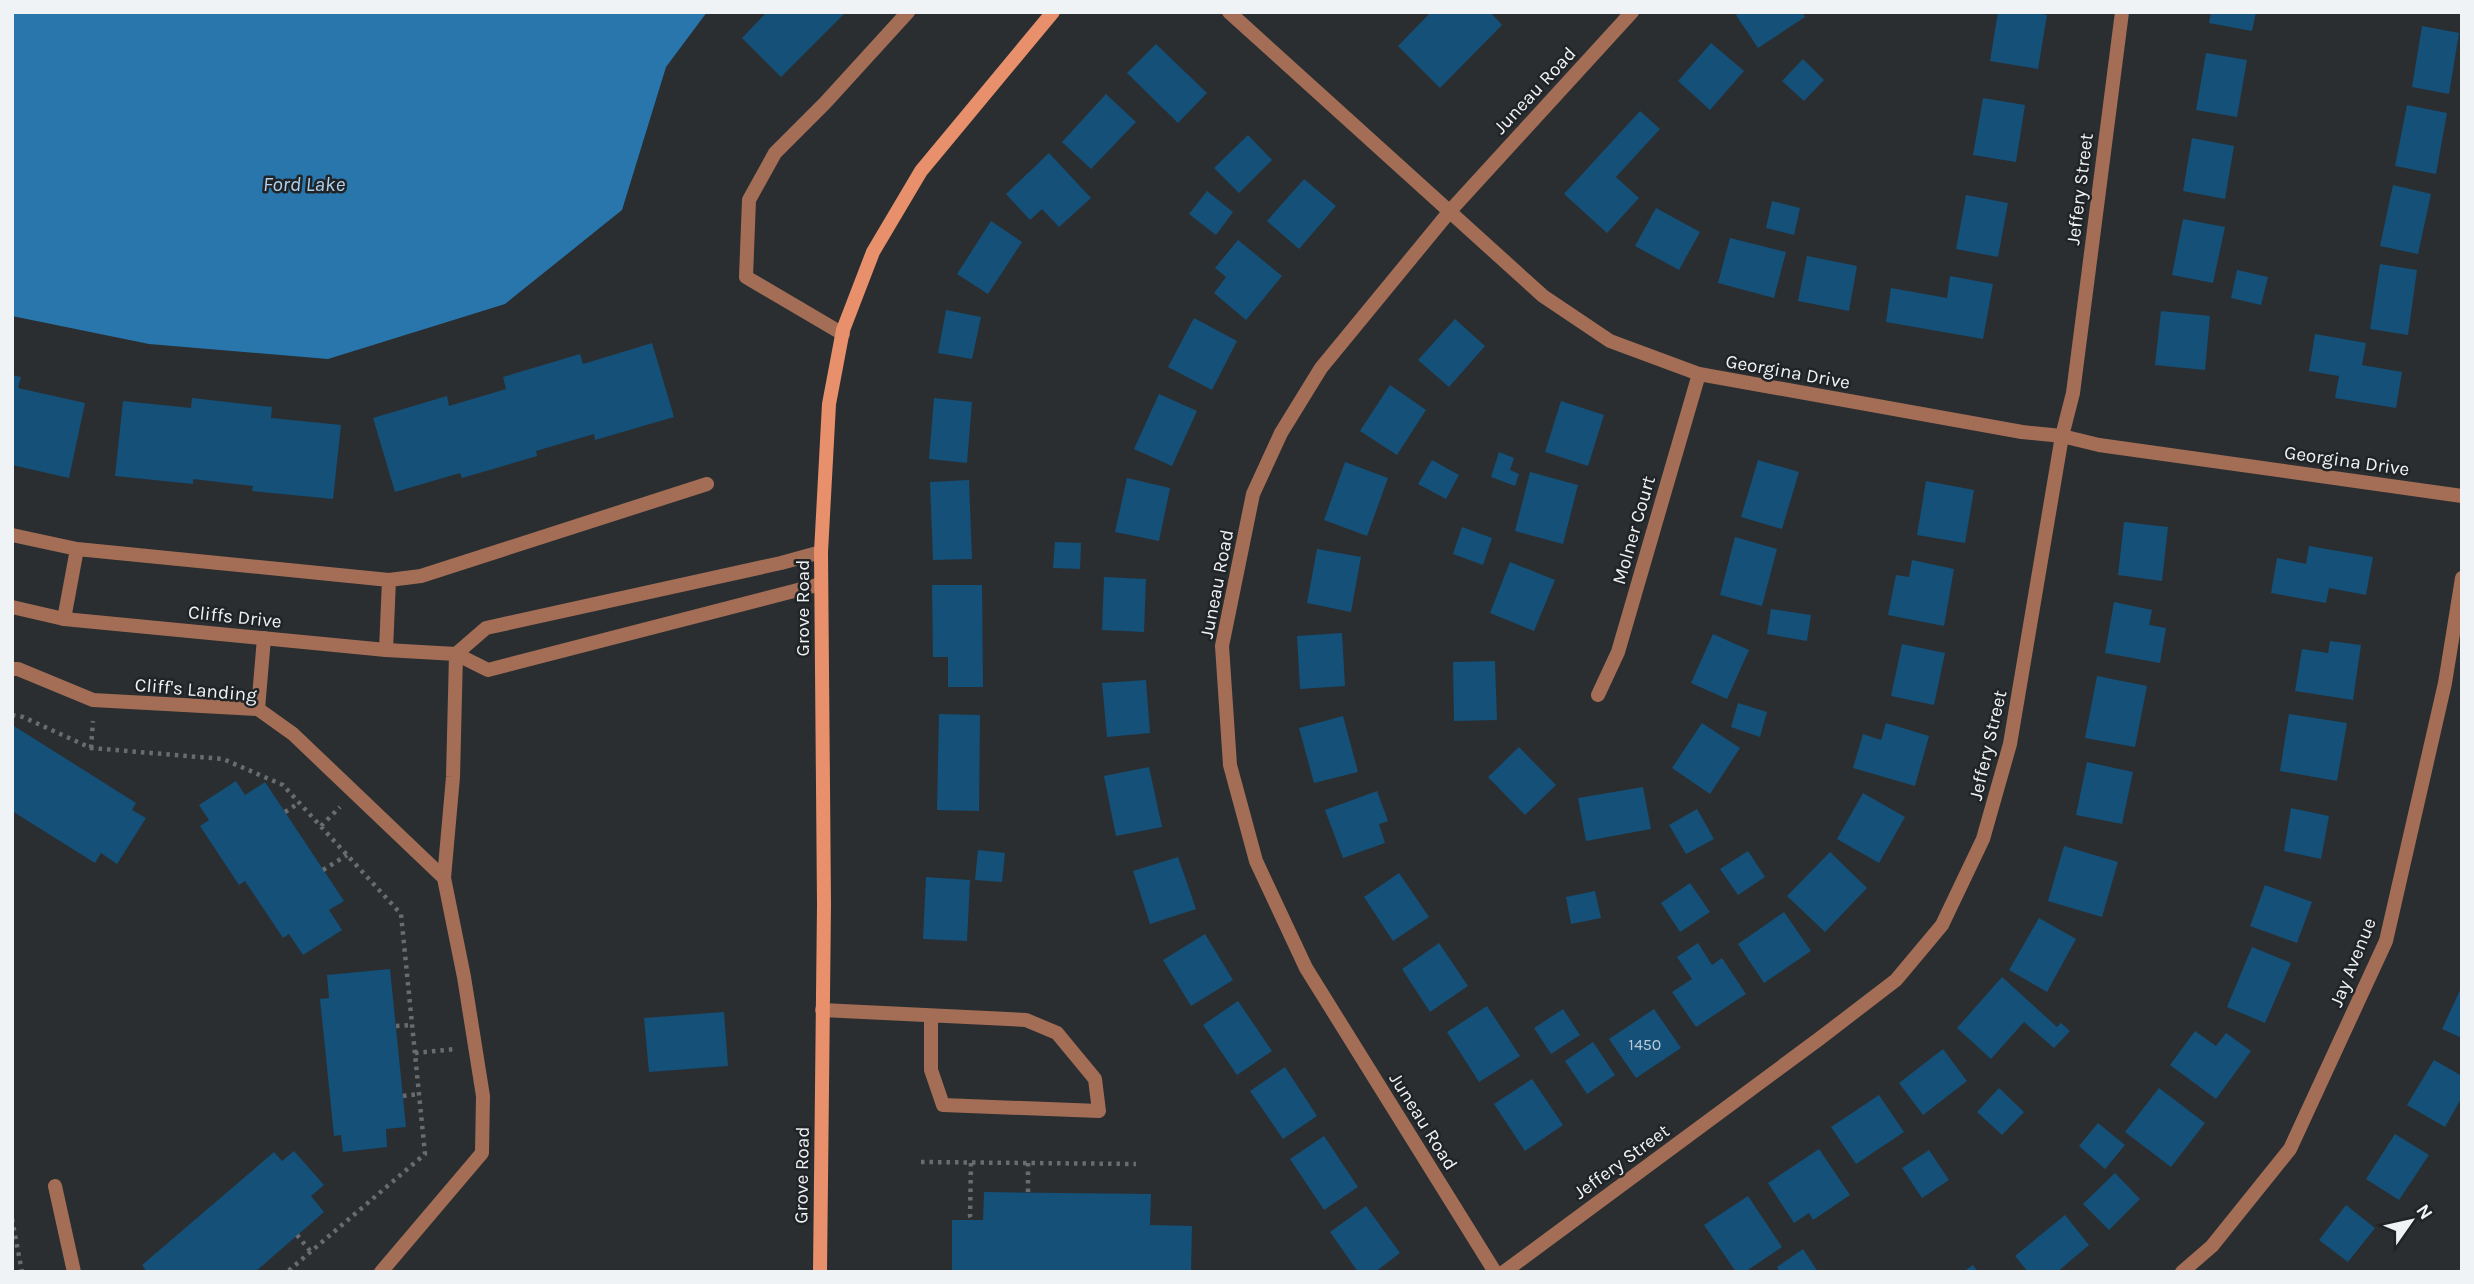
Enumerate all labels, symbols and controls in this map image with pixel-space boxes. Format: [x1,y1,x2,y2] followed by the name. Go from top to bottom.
[1489,43,1580,139] street label: Juneau Road
[2062,132,2098,246] street label: Jeffery Street
[263,172,345,196] water label: Ford Lake
[1724,350,1852,394] street label: Georgina Drive
[2283,441,2411,481] street label: Georgina Drive
[1608,473,1660,587] street label: Molner Court
[1196,528,1238,641] street label: Juneau Road
[792,559,814,657] street label: Grove Road
[187,601,283,633] street label: Cliffs Drive
[134,674,258,706] street label: Cliff's Landing
[1965,688,2011,803] street label: Jeffery Street
[2325,915,2381,1010] street label: Jay Avenue
[1629,1035,1661,1054] house number: 1450
[1385,1069,1462,1174] street label: Juneau Road
[1570,1120,1674,1204] street label: Jeffery Street
[790,1126,814,1224] street label: Grove Road
[2376,1186,2446,1256] north arrow
[2411,1200,2437,1224] text: N

